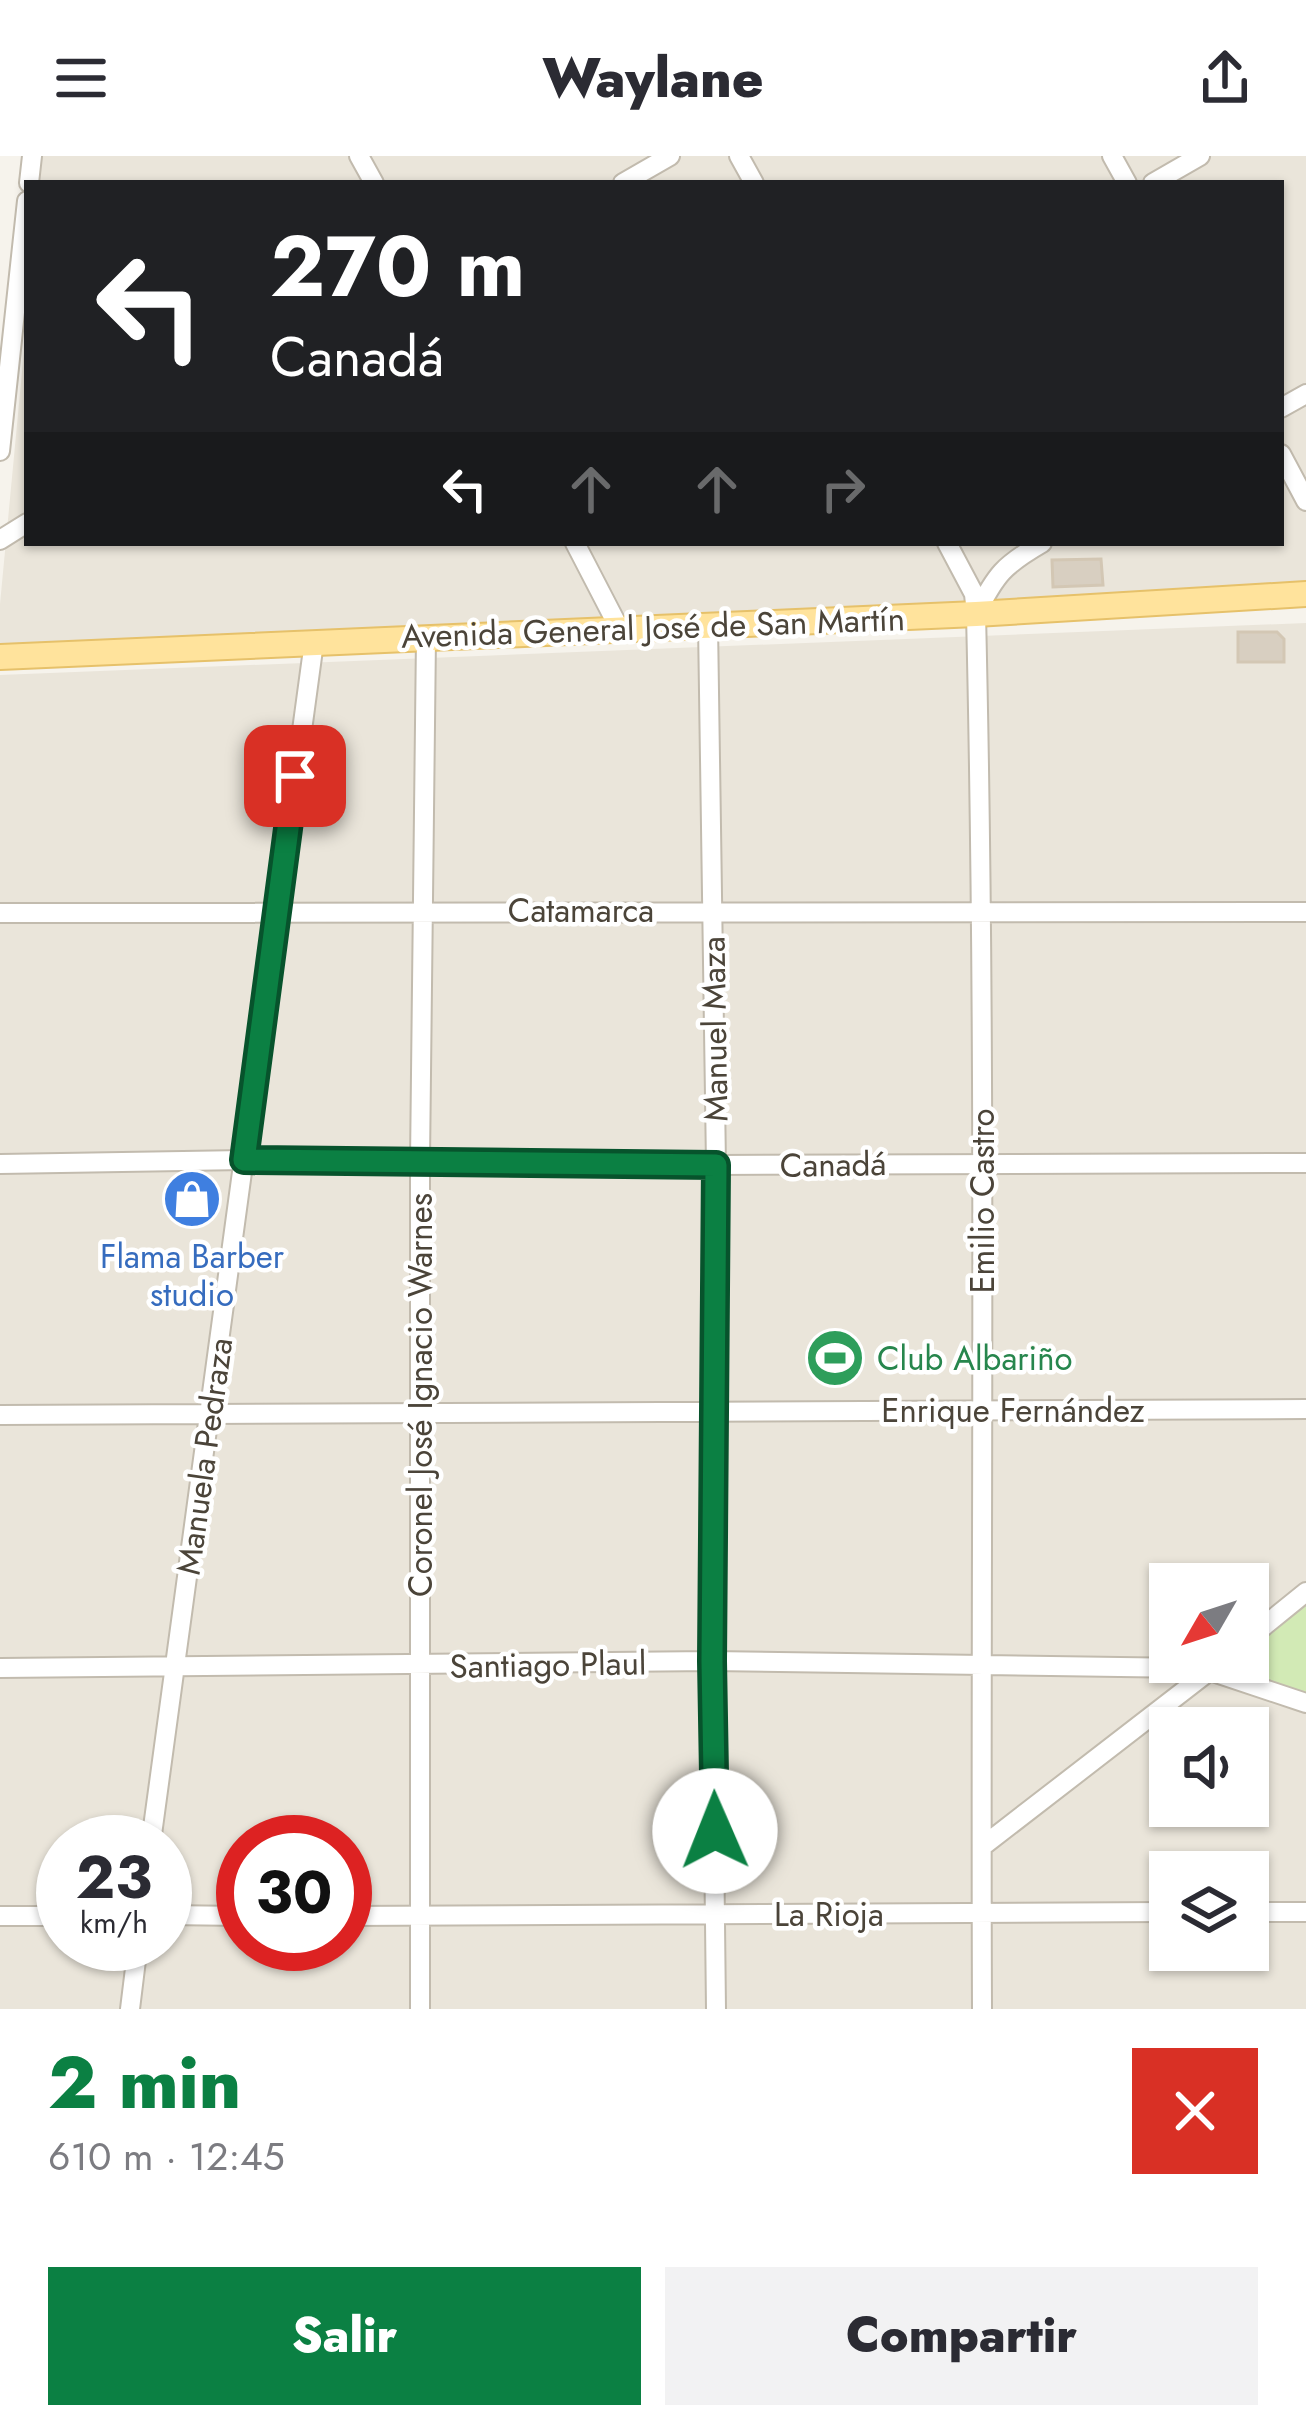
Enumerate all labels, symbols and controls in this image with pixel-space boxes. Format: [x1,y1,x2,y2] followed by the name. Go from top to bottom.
[542,39,764,117] text: Waylane
[48,45,114,111] icon: menu
[1192,45,1258,111] icon: share
[270,206,525,328] text: 270 m
[72,228,228,384] icon: left
[270,318,444,396] text: Canadá
[432,456,498,522] icon: left
[558,456,624,522] icon: ahead
[684,456,750,522] icon: ahead
[810,456,876,522] icon: right
[400,595,906,660] street label: Avenida General José de San Martín
[244,725,346,827] pin
[262,743,328,809] icon: arrive
[508,887,654,934] street label: Catamarca
[689,936,740,1122] street label: Manuel Maza
[959,1108,1006,1294] street label: Emilio Castro
[779,1140,887,1189] street label: Canadá
[161,1168,223,1230] shop icon: Flama Barber studio
[397,1193,444,1597] street label: Coronel José Ignacio Warnes
[100,1233,285,1318] place label: Flama Barber studio
[804,1327,866,1389] sports icon: Club Albariño
[165,1335,244,1578] street label: Manuela Pedraza
[877,1335,1073,1382] place label: Club Albariño
[881,1387,1145,1434] street label: Enrique Fernández
[1149,1563,1269,1683] north arrow
[1149,1563,1269,1971] map controls
[449,1639,647,1690] street label: Santiago Plaul
[1149,1707,1269,1827] button: sound
[652,1768,778,1894] position arrow
[216,1815,372,1971] speed limit sign: 30
[76,1834,152,1921] text: 23
[1149,1851,1269,1971] button: layers
[774,1891,884,1938] street label: La Rioja
[80,1901,148,1944] text: km/h
[48,2031,241,2135] text: 2 min
[1132,2048,1258,2174] button: close
[48,2128,285,2185] text: 610 m · 12:45
[48,2267,641,2405] button: Salir
[665,2267,1258,2405] button: Compartir

